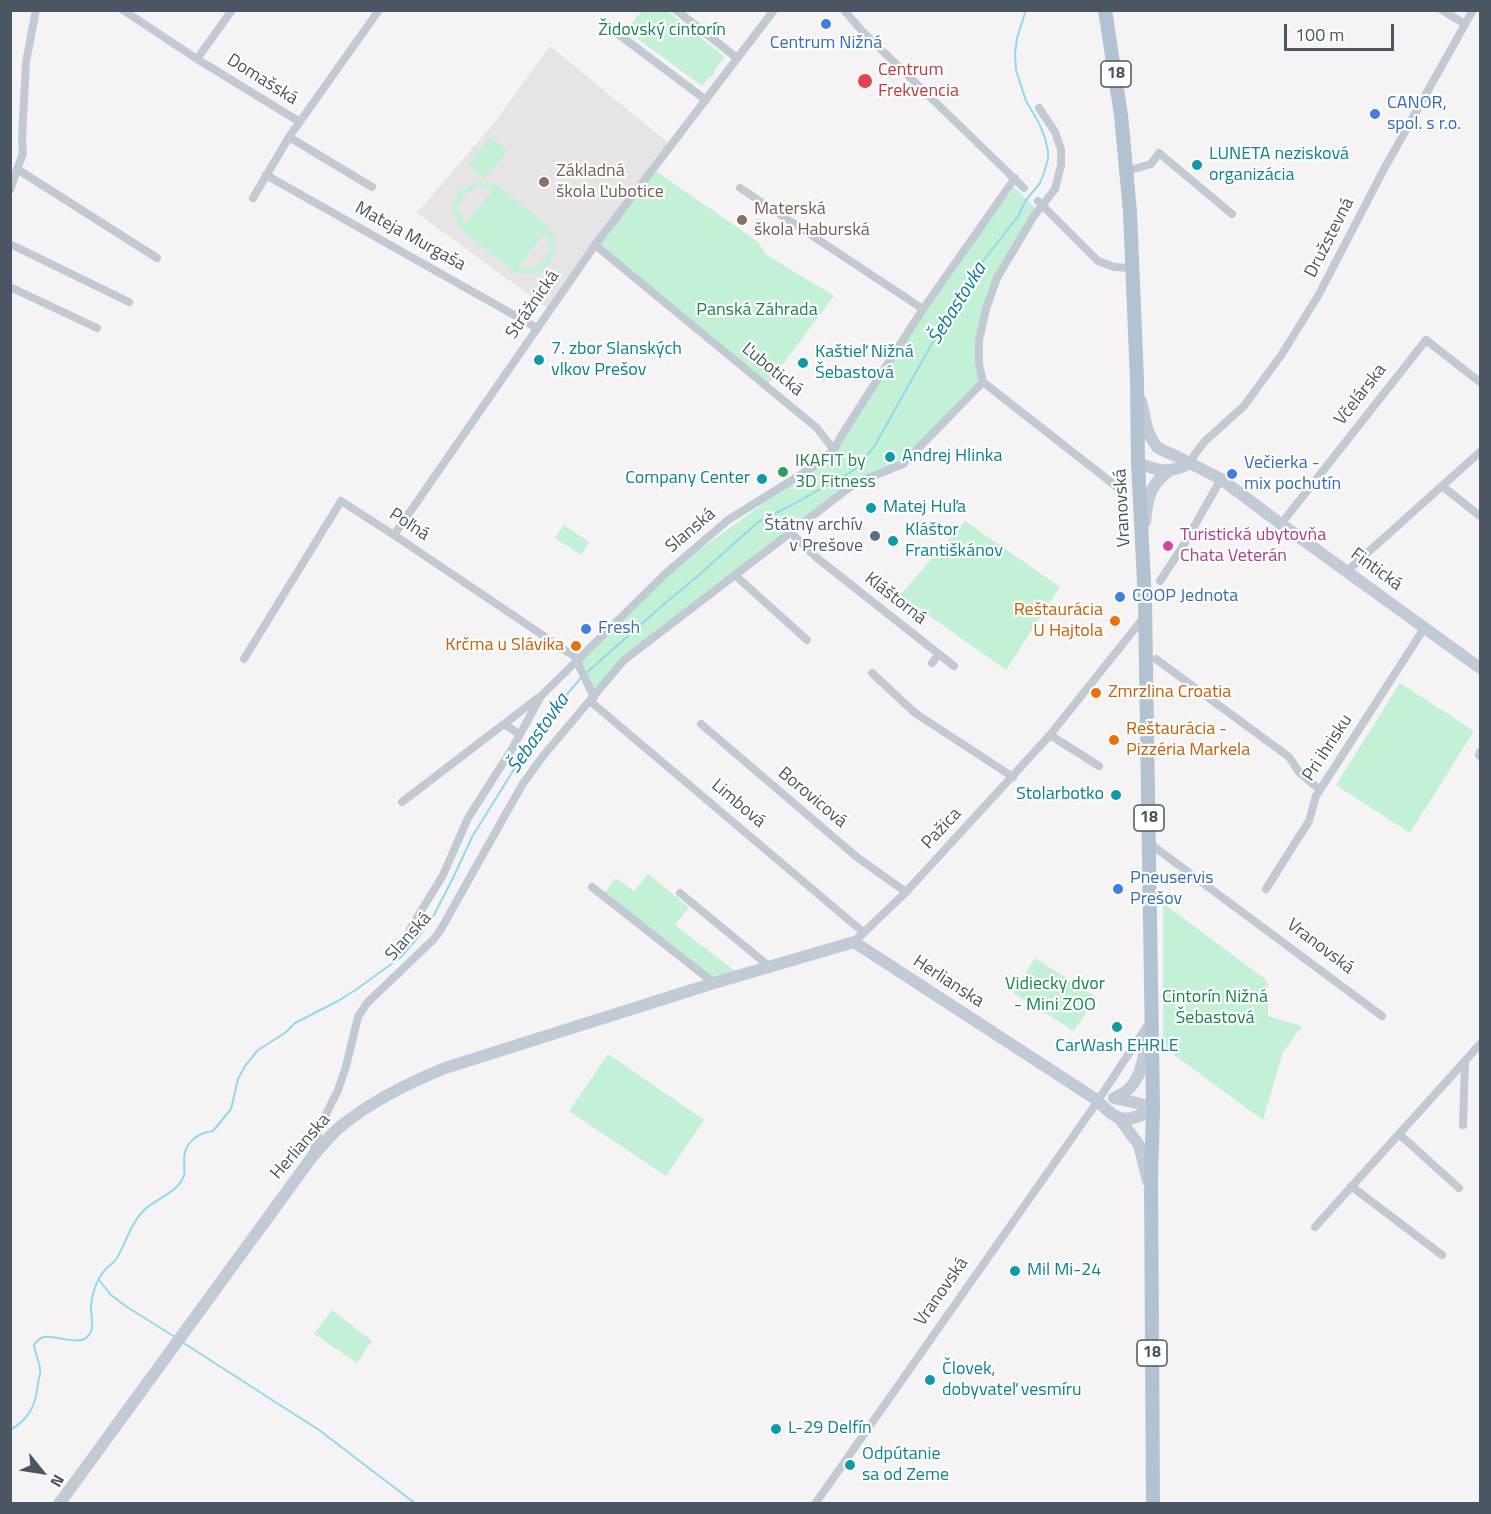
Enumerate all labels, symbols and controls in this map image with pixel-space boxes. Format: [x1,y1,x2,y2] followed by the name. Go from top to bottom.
[1287,12,1396,50] scale bar
[819,17,833,31] marker: Centrum Nižná
[598,20,726,42] park label: Židovský cintorín
[1295,21,1344,48] text: 100 m
[770,33,882,55] place label: Centrum Nižná
[223,50,301,110] street label: Domašská
[878,60,959,103] place label: Centrum Frekvencia
[1101,61,1131,87] road number: 18
[856,72,874,90] marker: Centrum Frekvencia
[1387,93,1461,136] place label: CANOR, spol. s r.o.
[1368,107,1382,121] marker: CANOR, spol. s r.o.
[1209,144,1349,186] place label: LUNETA nezisková organizácia
[1190,158,1204,172] marker: LUNETA nezisková organizácia
[556,161,664,204] place label: Základná škola Ľubotice
[537,175,551,189] marker: Základná škola Ľubotice
[1301,195,1359,281] street label: Družstevná
[351,198,469,276] street label: Mateja Murgaša
[754,199,870,242] place label: Materská škola Haburská
[735,213,749,227] marker: Materská škola Haburská
[924,259,992,349] water label: Šebastovka
[502,267,564,343] street label: Strážnická
[696,300,818,322] park label: Panská Záhrada
[551,339,682,382] place label: 7. zbor Slanských vlkov Prešov
[737,339,807,401] street label: Ľubotická
[815,342,914,385] place label: Kaštieľ Nižná Šebastová
[532,353,546,367] marker: 7. zbor Slanských vlkov Prešov
[796,356,810,370] marker: Kaštieľ Nižná Šebastová
[1330,360,1392,430] street label: Včelárska
[902,446,1002,468] place label: Andrej Hlinka
[883,450,897,464] marker: Andrej Hlinka
[795,451,876,494] place label: IKAFIT by 3D Fitness
[1244,453,1341,496] place label: Večierka - mix pochutín
[776,465,790,479] marker: IKAFIT by 3D Fitness
[1225,467,1239,481] marker: Večierka - mix pochutín
[625,468,750,490] place label: Company Center
[1110,468,1136,548] street label: Vranovská
[755,472,769,486] marker: Company Center
[883,497,966,519] place label: Matej Huľa
[864,501,878,515] marker: Matej Huľa
[385,504,433,546] street label: Poľná
[662,504,720,558] street label: Slanská
[764,515,863,558] place label: Štátny archív v Prešove
[905,520,1003,562] place label: Kláštor Františkánov
[1180,525,1326,568] place label: Turistická ubytovňa Chata Veterán
[868,529,882,543] marker: Štátny archív v Prešove
[886,534,900,548] marker: Kláštor Františkánov
[1161,539,1175,553] marker: Turistická ubytovňa Chata Veterán
[1346,544,1406,596] street label: Fintická
[860,568,930,630] street label: Kláštorná
[1132,586,1238,608] place label: COOP Jednota
[1113,590,1127,604] marker: COOP Jednota
[1014,600,1103,642] place label: Reštaurácia U Hajtola
[1108,614,1122,628] marker: Reštaurácia U Hajtola
[598,618,640,640] place label: Fresh
[579,622,593,636] marker: Fresh
[445,635,564,657] place label: Krčma u Slávika
[569,639,583,653] marker: Krčma u Slávika
[1108,682,1231,704] place label: Zmrzlina Croatia
[1089,686,1103,700] marker: Zmrzlina Croatia
[503,690,575,778] water label: Šebastovka
[1298,711,1358,785] street label: Pri ihrisku
[1126,719,1250,762] place label: Reštaurácia - Pizzéria Markela
[1107,733,1121,747] marker: Reštaurácia - Pizzéria Markela
[773,763,851,833] street label: Borovicová
[707,775,769,833] street label: Limbová
[1016,784,1104,806] place label: Stolarbotko
[1109,788,1123,802] marker: Stolarbotko
[918,804,966,854] street label: Pažica
[1134,805,1164,831] road number: 18
[1130,868,1214,910] place label: Pneuservis Prešov
[1111,882,1125,896] marker: Pneuservis Prešov
[381,908,437,966] street label: Slanská
[1282,915,1358,979] street label: Vranovská
[909,951,987,1013] street label: Herlianska
[1005,974,1105,1016] park label: Vidiecky dvor - Mini ZOO
[1162,987,1268,1030] park label: Cintorín Nižná Šebastová
[1110,1020,1124,1034] marker: CarWash EHRLE
[1055,1036,1179,1058] place label: CarWash EHRLE
[267,1110,335,1184] street label: Herlianska
[911,1254,973,1330] street label: Vranovská
[1027,1260,1101,1282] place label: Mil Mi-24
[1008,1264,1022,1278] marker: Mil Mi-24
[1137,1340,1167,1366] road number: 18
[942,1359,1082,1402] place label: Človek, dobyvateľ vesmíru
[923,1373,937,1387] marker: Človek, dobyvateľ vesmíru
[788,1418,872,1440] place label: L-29 Delfín
[769,1422,783,1436] marker: L-29 Delfín
[12,1442,72,1502] north arrow
[862,1444,949,1486] place label: Odpútanie sa od Zeme
[843,1458,857,1472] marker: Odpútanie sa od Zeme
[44,1470,71,1492] text: N

